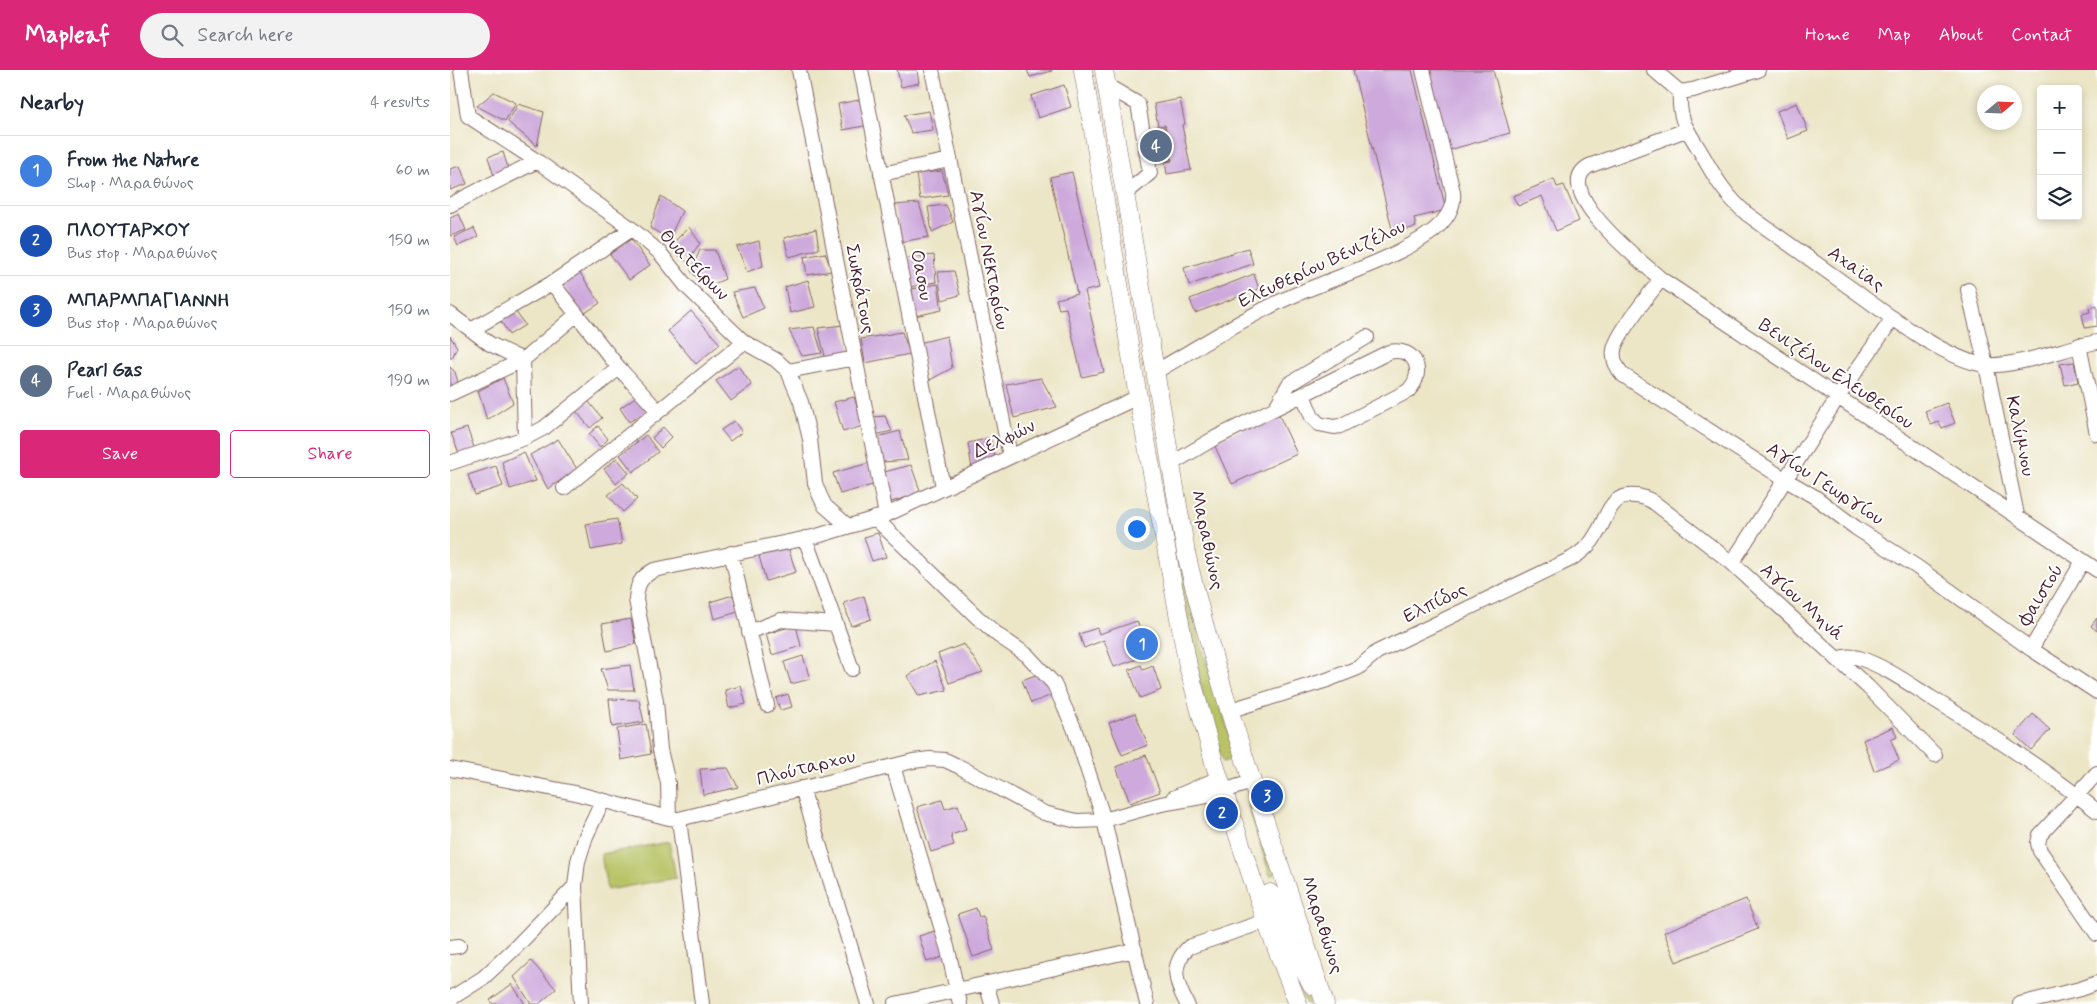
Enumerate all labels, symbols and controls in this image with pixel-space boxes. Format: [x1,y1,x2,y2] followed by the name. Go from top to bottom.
[140,13,490,58] search box
[25,20,110,51] text: Mapleaf
[158,21,186,49] icon: search
[198,23,293,48] text: Search here
[1805,23,1850,47] text: Home
[1878,23,1911,47] text: Map
[1939,23,1983,47] text: About
[2011,23,2072,47] text: Contact
[1977,85,2022,130] north arrow
[2037,85,2082,220] map controls
[2037,85,2082,130] button: +
[20,89,84,117] text: Nearby
[370,92,430,113] text: 4 results
[1140,127,1172,165] pin: 4
[2037,130,2082,175] button: −
[67,148,199,173] text: From the Nature
[32,160,40,181] text: 1
[396,160,430,181] text: 60 m
[67,173,194,194] text: Shop · Μαραθώνος
[2037,175,2082,220] button: layers
[963,188,1015,332] street label: Αγίου Νεκταρίου
[1234,214,1410,314] street label: Ελευθερίου Βενιζέλου
[67,218,190,243] text: ΠΛΟΥΤΑΡΧΟΥ
[653,224,735,306] street label: Θυατείρων
[32,230,40,251] text: 2
[388,230,430,251] text: 150 m
[1823,240,1889,298] street label: Αχαϊας
[839,242,881,336] street label: Σωκράτους
[67,243,217,264] text: Bus stop · Μαραθώνος
[904,247,938,303] street label: Οασου
[67,288,230,313] text: ΜΠΑΡΜΠΑΓΙΑΝΝΗ
[32,300,40,321] text: 3
[388,300,430,321] text: 150 m
[67,313,217,334] text: Bus stop · Μαραθώνος
[1753,313,1919,435] street label: Βενιζέλου Ελευθερίου
[67,358,142,383] text: Pearl Gas
[31,370,41,391] text: 4
[387,370,430,391] text: 190 m
[67,383,191,404] text: Fuel · Μαραθώνος
[1999,394,2041,478] street label: Καλύμνου
[969,414,1039,464] street label: Δελφών
[20,430,220,478] button: Save
[230,430,430,478] button: Share
[1762,437,1888,531] street label: Αγίου Γεωργίου
[1184,488,1230,592] street label: Μαραθώνος
[1124,516,1150,542] your location
[1755,558,1849,646] street label: Αγίου Μηνά
[2012,559,2069,632] street label: Φαιστού
[1399,577,1471,629] street label: Ελπίδος
[1126,625,1158,663] pin: 1
[754,744,858,792] street label: Πλούταρχου
[1251,777,1283,815] pin: 3
[1206,794,1238,832] pin: 2
[1294,873,1350,977] street label: Μαραθώνος

